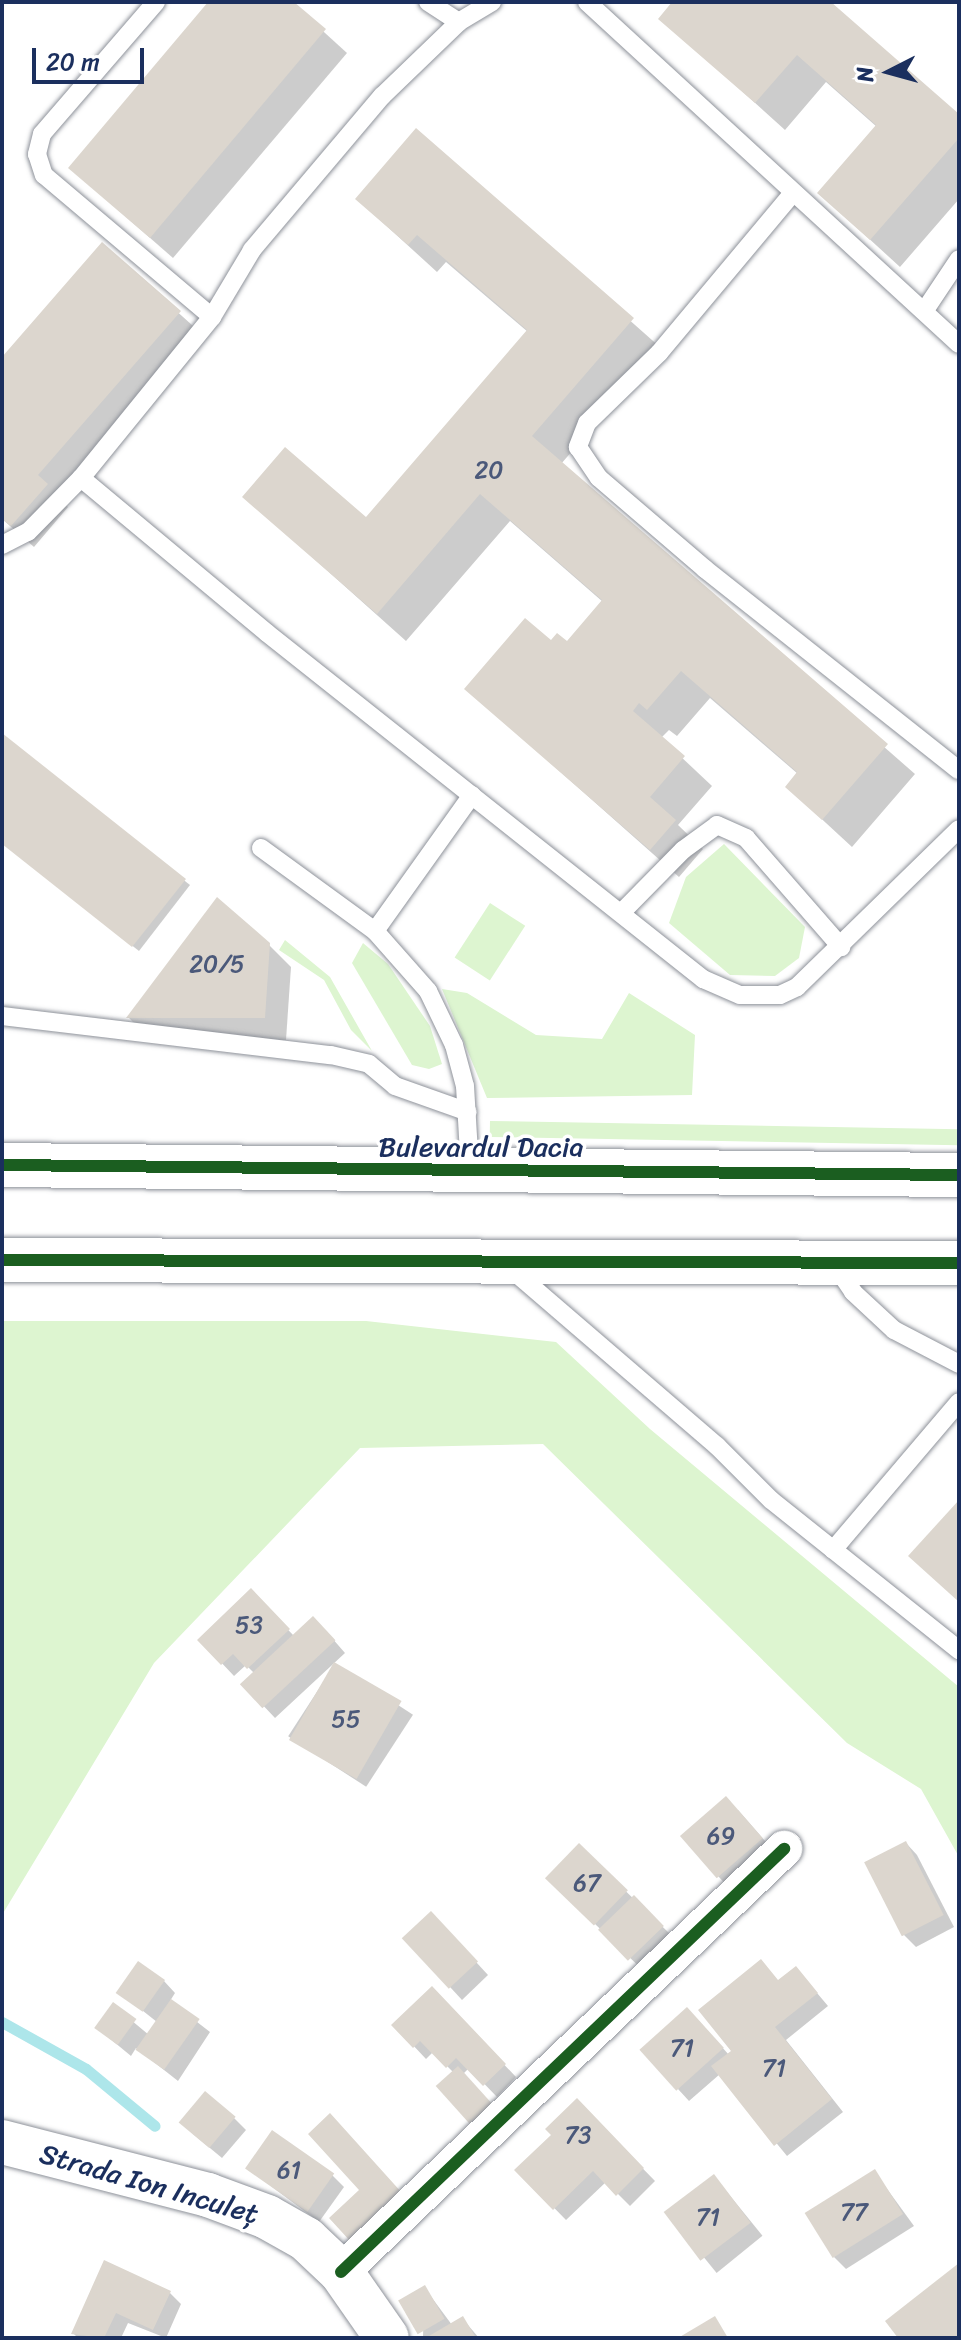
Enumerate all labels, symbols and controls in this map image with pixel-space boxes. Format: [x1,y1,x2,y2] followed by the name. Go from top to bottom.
[36,32,148,82] scale bar
[849,32,929,112] north arrow
[46,41,100,83] text: 20 m
[844,65,885,84] text: N
[474,457,504,485] house number: 20
[189,951,245,979] house number: 20/5
[378,1130,584,1164] street label: Bulevardul Dacia
[235,1612,263,1640] house number: 53
[331,1706,361,1734] house number: 55
[707,1823,735,1851] house number: 69
[573,1870,601,1898] house number: 67
[670,2035,694,2063] house number: 71
[762,2055,786,2083] house number: 71
[565,2122,591,2150] house number: 73
[34,2136,264,2232] street label: Strada Ion Inculeț
[277,2157,301,2185] house number: 61
[840,2199,868,2227] house number: 77
[696,2204,720,2232] house number: 71

